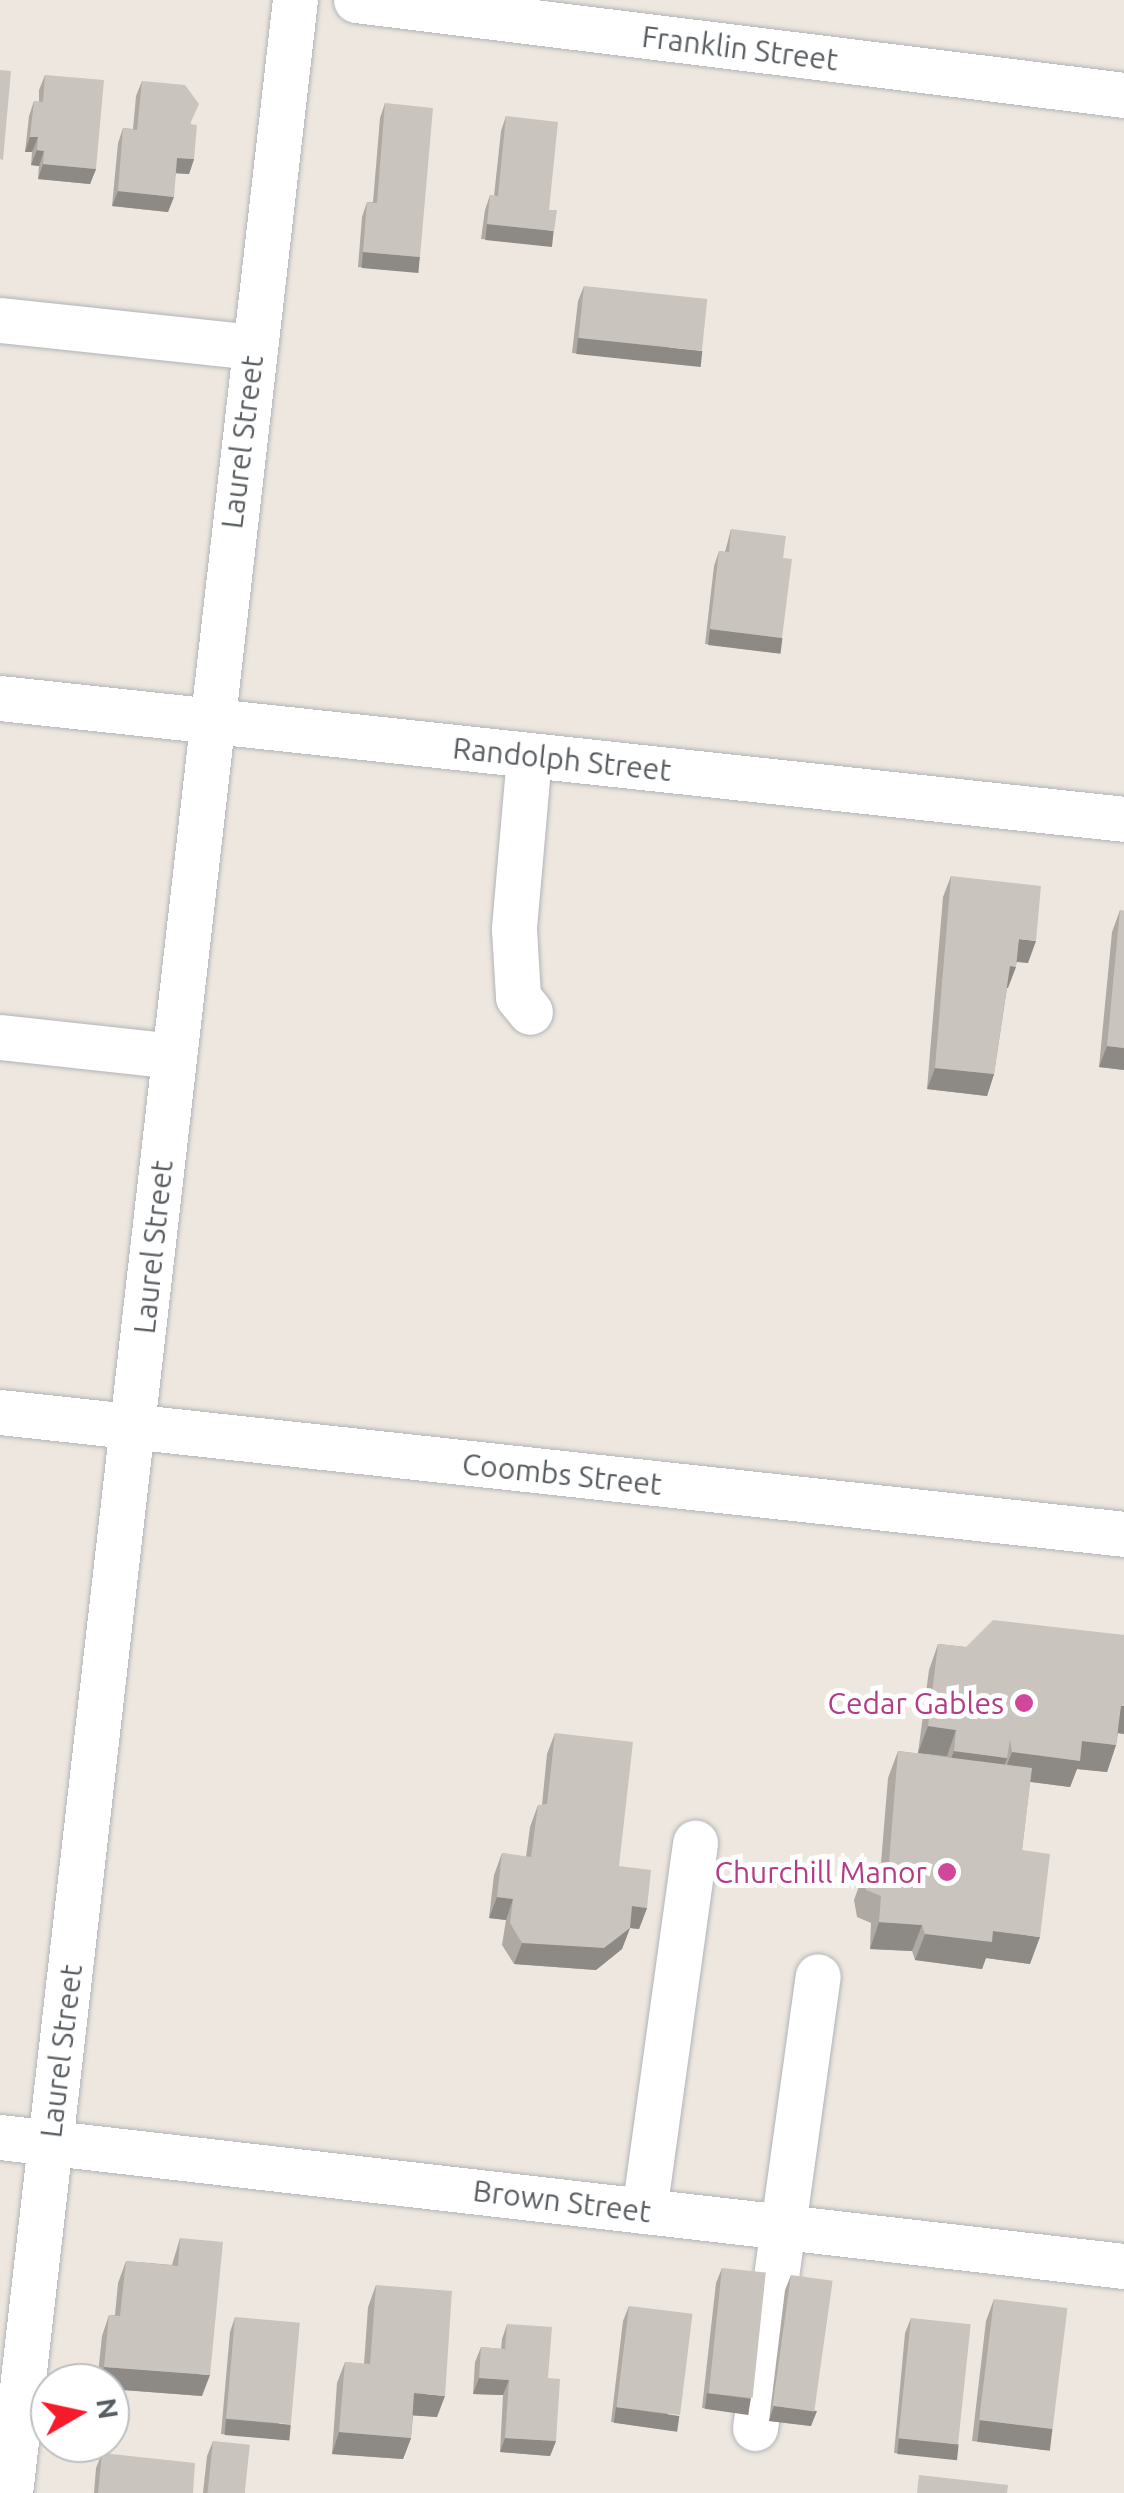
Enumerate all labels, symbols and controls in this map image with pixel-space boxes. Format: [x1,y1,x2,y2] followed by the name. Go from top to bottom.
[640,18,840,78] street label: Franklin Street
[214,353,270,531] street label: Laurel Street
[451,730,673,788] street label: Randolph Street
[126,1158,180,1336] street label: Laurel Street
[460,1446,664,1502] street label: Coombs Street
[828,1685,1004,1721] place label: Cedar Gables
[1013,1692,1035,1714] marker: Cedar Gables
[715,1854,927,1890] place label: Churchill Manor
[936,1861,958,1883] marker: Churchill Manor
[33,1962,89,2140] street label: Laurel Street
[471,2172,653,2230] street label: Brown Street
[30,2363,130,2463] north arrow
[91,2396,125,2421] text: N

